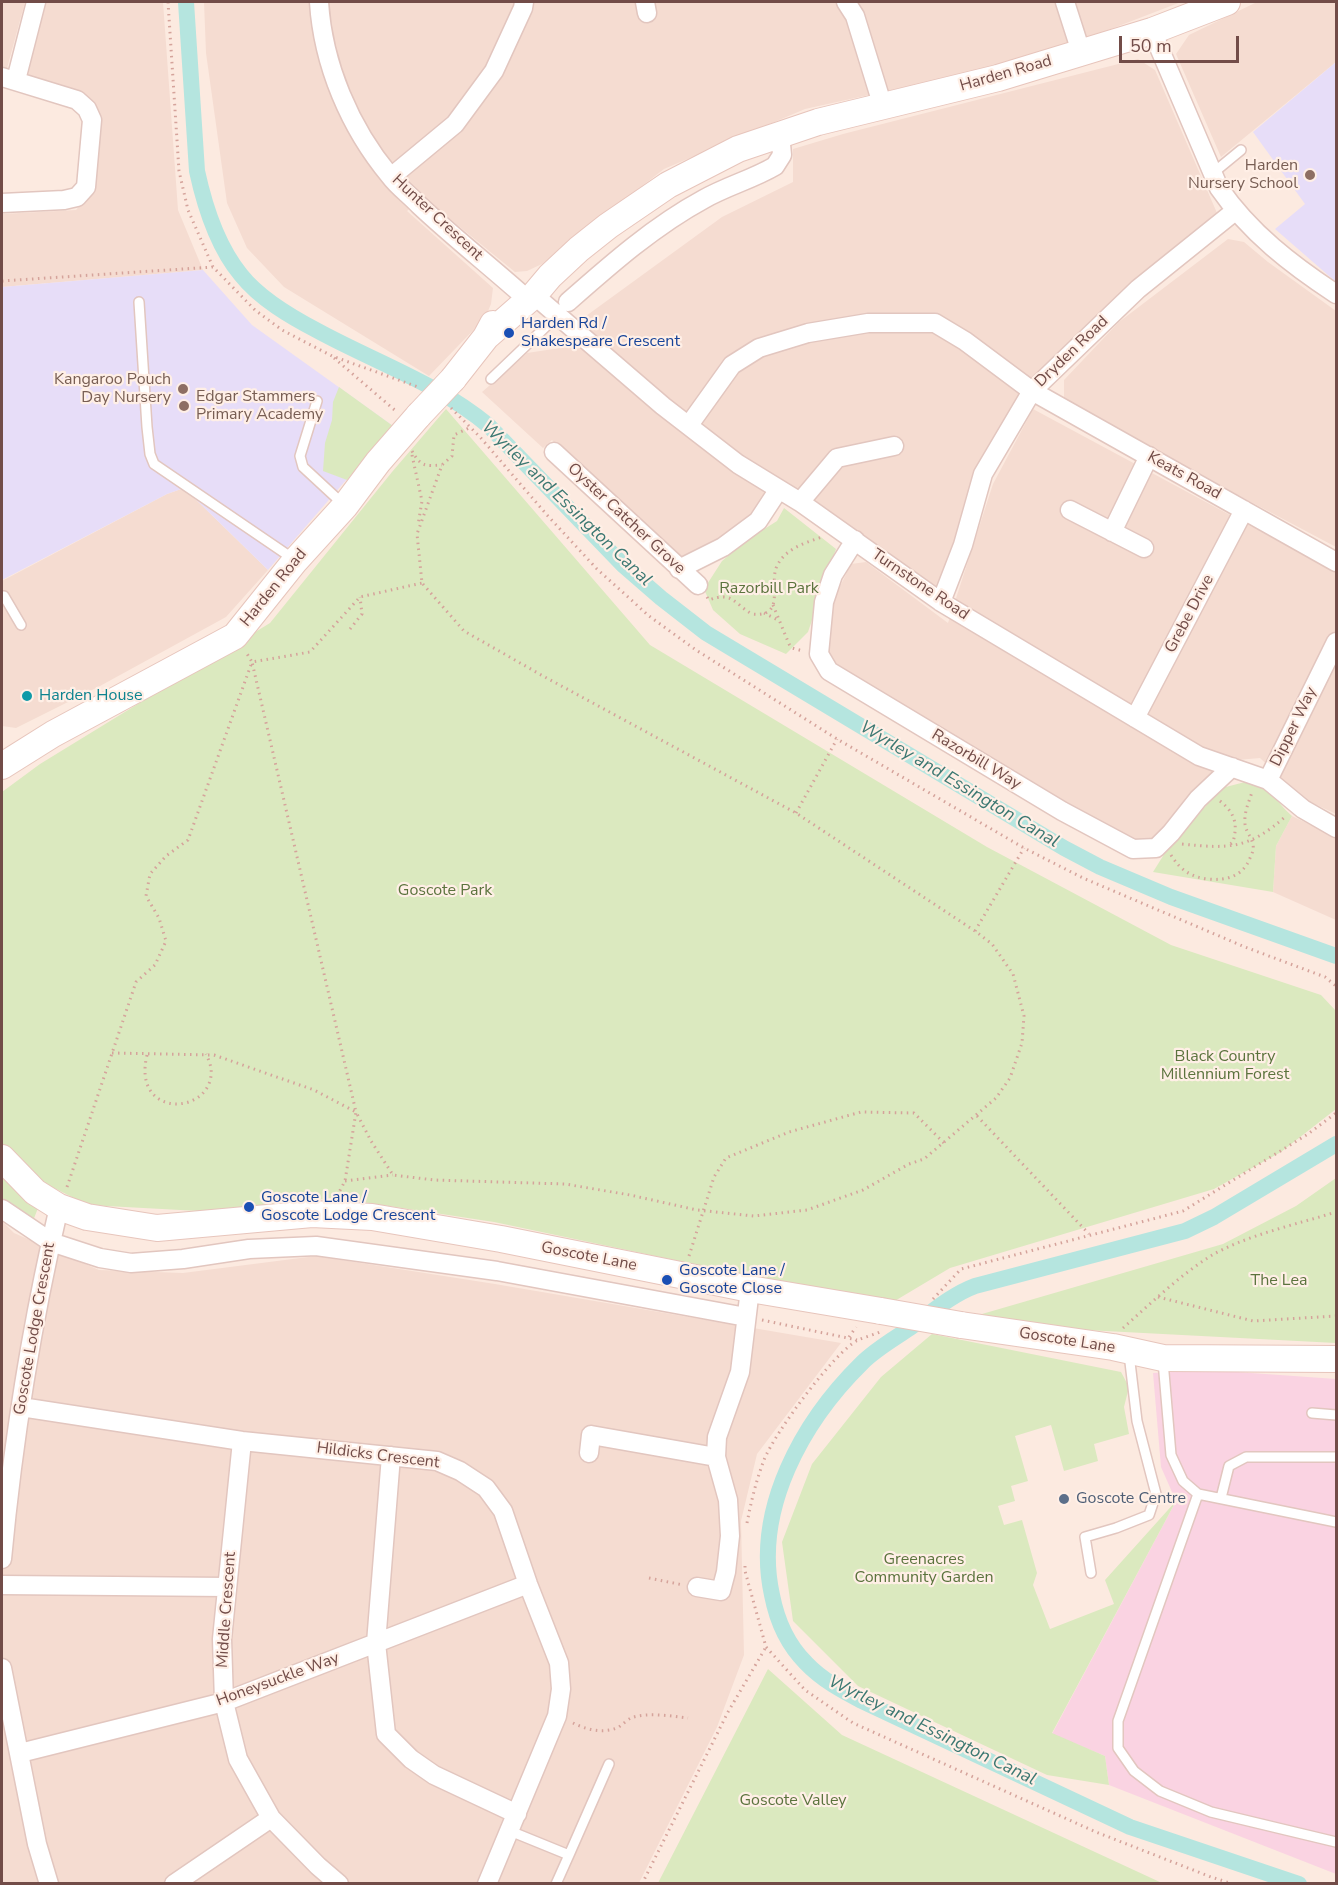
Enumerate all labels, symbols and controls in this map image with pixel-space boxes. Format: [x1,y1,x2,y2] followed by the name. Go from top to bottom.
[1122,24,1242,62] scale bar
[1130,34,1172,58] text: 50 m
[958,52,1054,96] street label: Harden Road
[1188,156,1298,194] place label: Harden Nursery School
[1303,168,1317,182] marker: Harden Nursery School
[388,171,486,265] street label: Hunter Crescent
[1031,312,1113,392] street label: Dryden Road
[521,314,680,352] place label: Harden Rd / Shakespeare Crescent
[502,326,516,340] marker: Harden Rd / Shakespeare Crescent
[54,370,171,408] place label: Kangaroo Pouch Day Nursery
[176,382,190,396] marker: Kangaroo Pouch Day Nursery
[196,387,323,425] place label: Edgar Stammers Primary Academy
[177,399,191,413] marker: Edgar Stammers Primary Academy
[476,417,656,591] water label: Wyrley and Essington Canal
[1144,448,1224,504] street label: Keats Road
[563,460,689,578] street label: Oyster Catcher Grove
[237,545,311,631] street label: Harden Road
[868,545,972,625] street label: Turnstone Road
[1161,572,1219,656] street label: Grebe Drive
[719,579,819,599] park label: Razorbill Park
[1267,684,1321,770] street label: Dipper Way
[39,686,143,706] place label: Harden House
[20,689,34,703] marker: Harden House
[855,717,1063,853] water label: Wyrley and Essington Canal
[928,726,1024,794] street label: Razorbill Way
[398,881,492,901] park label: Goscote Park
[1161,1047,1289,1085] park label: Black Country Millennium Forest
[261,1188,435,1226] place label: Goscote Lane / Goscote Lodge Crescent
[242,1200,256,1214] marker: Goscote Lane / Goscote Lodge Crescent
[539,1238,639,1276] street label: Goscote Lane
[10,1242,60,1416] street label: Goscote Lodge Crescent
[679,1261,785,1299] place label: Goscote Lane / Goscote Close
[1251,1271,1307,1291] park label: The Lea
[660,1273,674,1287] marker: Goscote Lane / Goscote Close
[1018,1324,1116,1358] street label: Goscote Lane
[315,1439,441,1473] street label: Hildicks Crescent
[1076,1489,1186,1509] place label: Goscote Centre
[1057,1492,1071,1506] marker: Goscote Centre
[855,1550,993,1588] park label: Greenacres Community Garden
[213,1551,241,1669] street label: Middle Crescent
[214,1649,342,1711] street label: Honeysuckle Way
[825,1671,1039,1791] water label: Wyrley and Essington Canal
[739,1791,847,1811] park label: Goscote Valley

